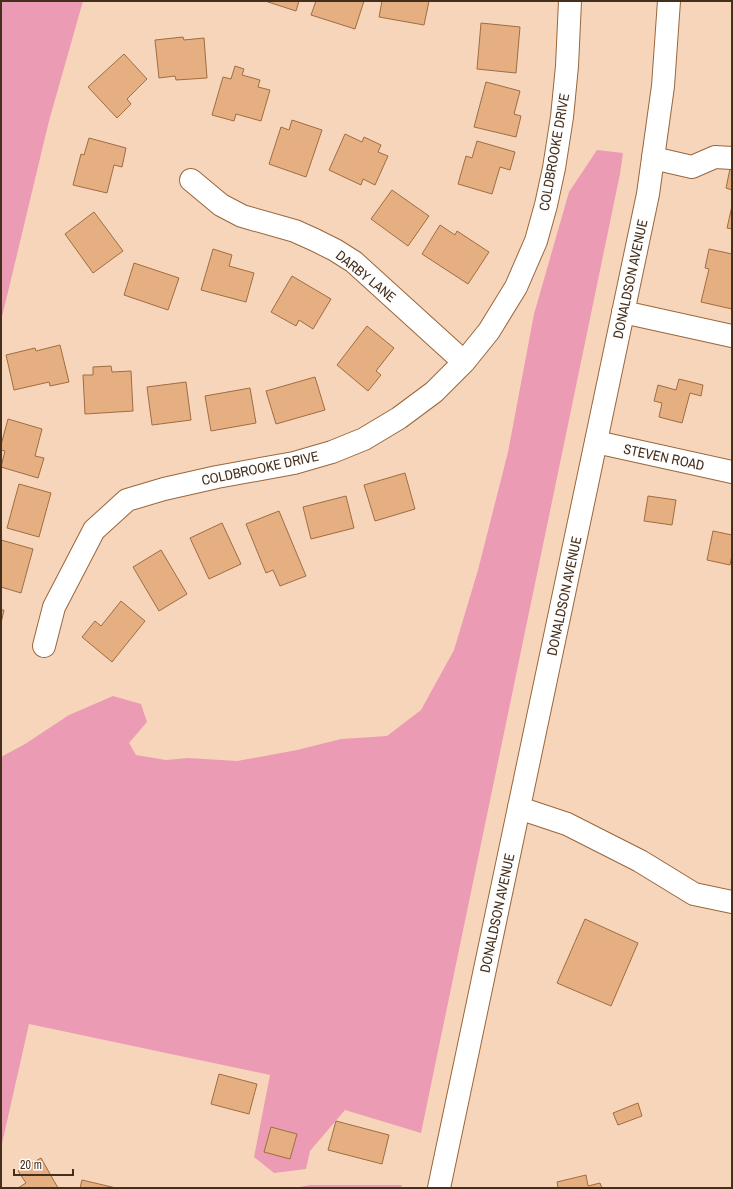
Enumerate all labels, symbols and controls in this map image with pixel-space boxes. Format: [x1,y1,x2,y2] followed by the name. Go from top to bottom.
[535,92,573,212] street label: COLDBROOKE DRIVE
[609,218,651,340] street label: DONALDSON AVENUE
[332,246,400,306] street label: DARBY LANE
[622,440,706,474] street label: STEVEN ROAD
[200,447,320,489] street label: COLDBROOKE DRIVE
[543,535,585,657] street label: DONALDSON AVENUE
[476,852,518,974] street label: DONALDSON AVENUE
[14,1151,73,1177] scale bar
[20,1157,42,1173] text: 20 m

